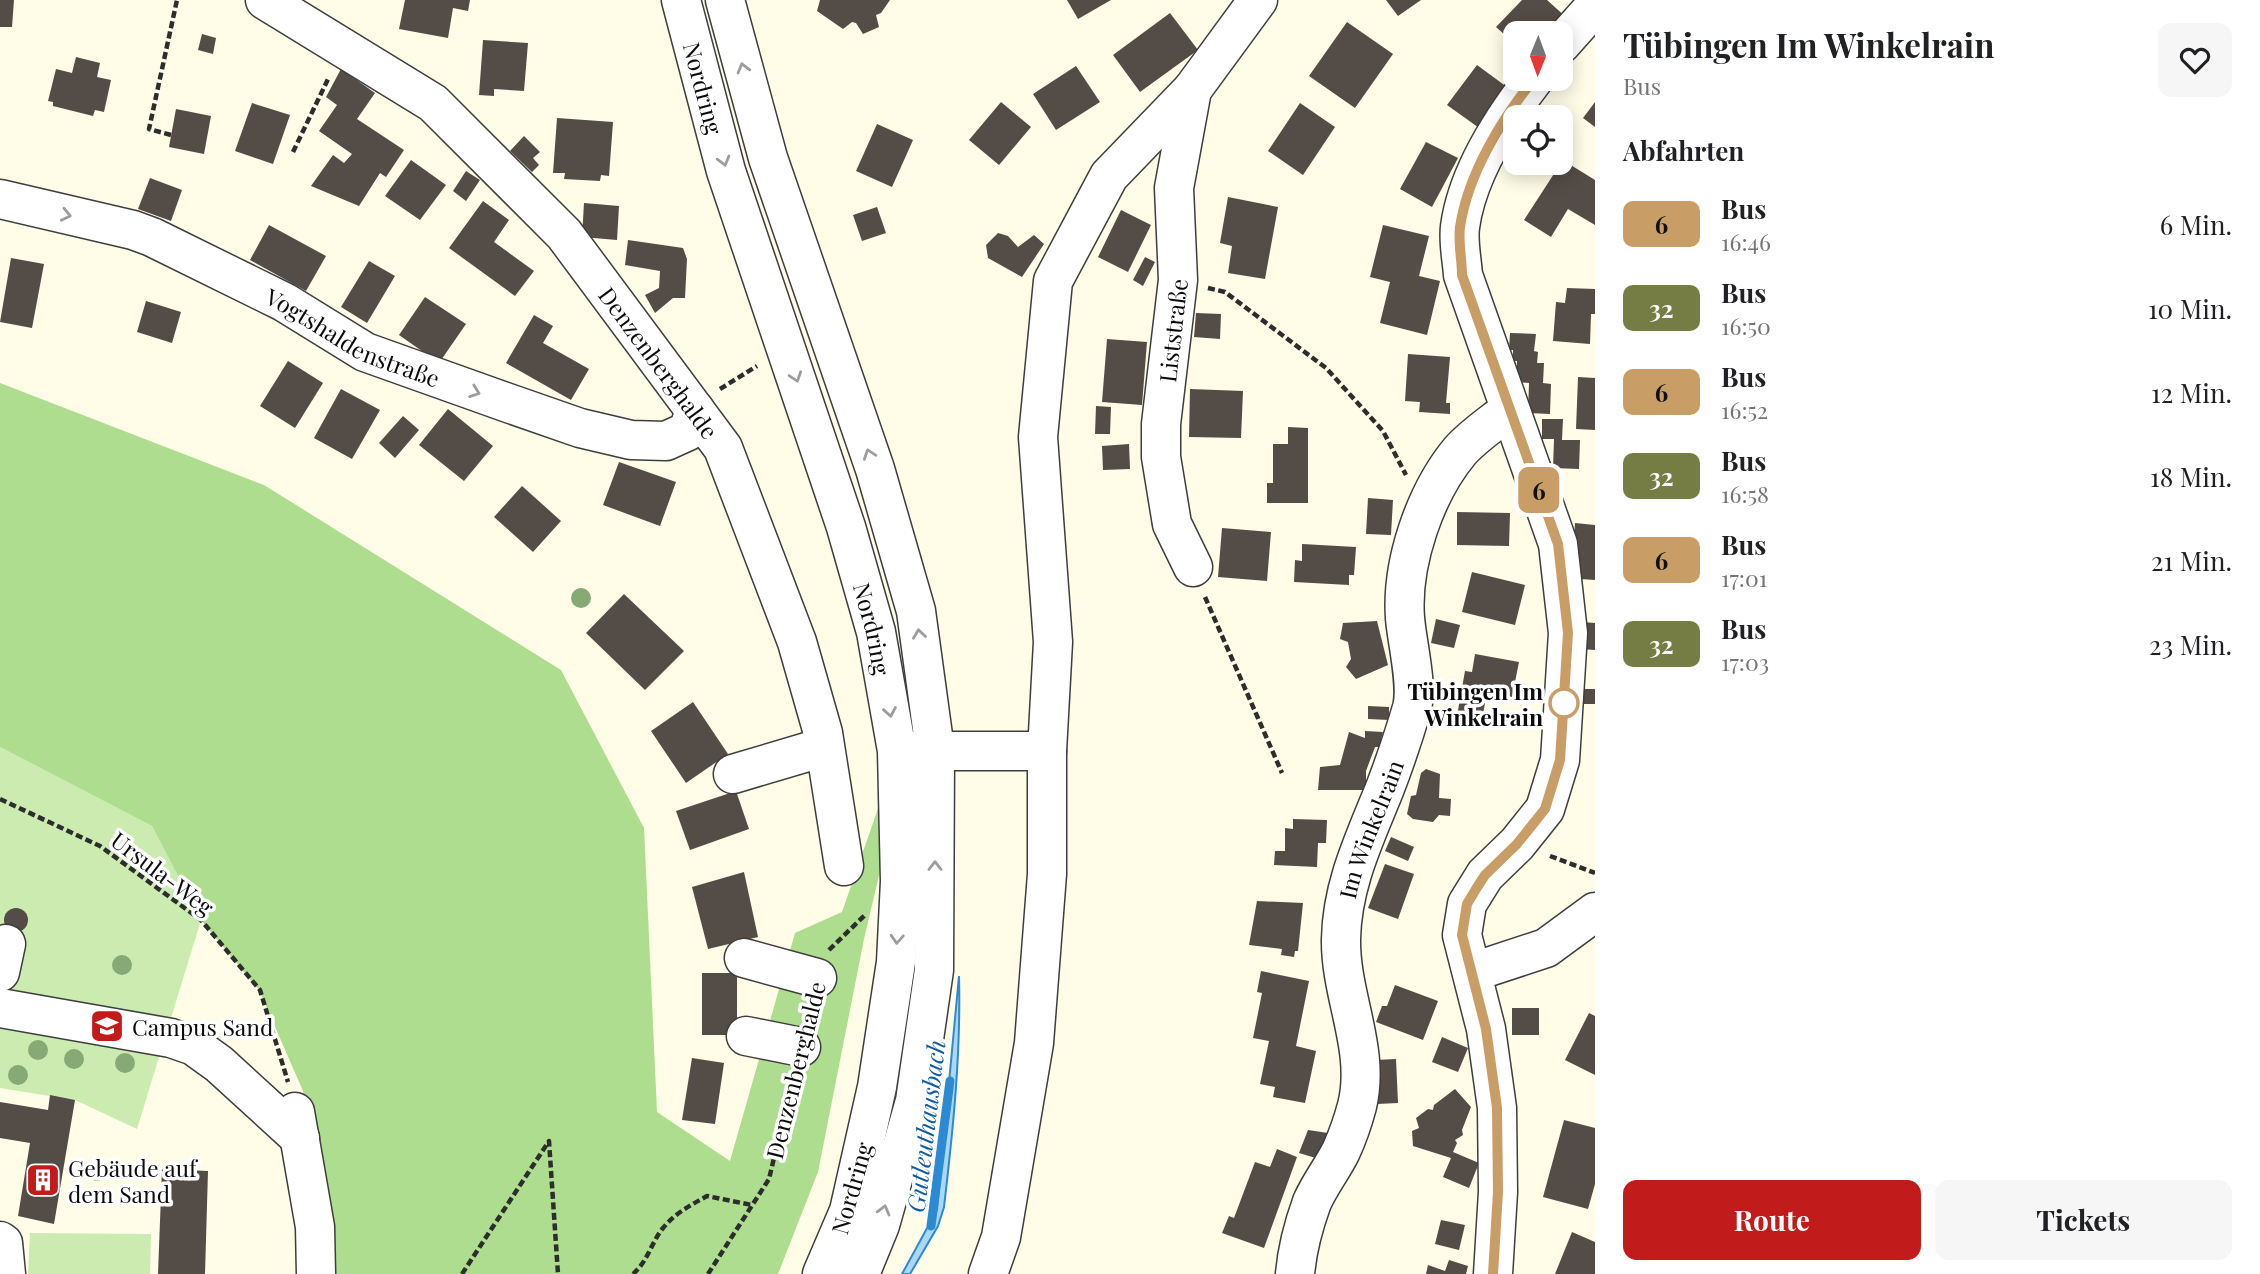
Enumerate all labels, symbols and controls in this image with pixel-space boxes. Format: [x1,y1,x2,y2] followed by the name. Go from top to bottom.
[1503,21,1573,91] north arrow
[1503,21,1573,175] map controls
[1623,22,1994,66] text: Tübingen Im Winkelrain
[2158,23,2232,97] button: heart
[677,38,731,138] street label: Nordring
[737,63,752,75] one-way arrow
[1623,70,1661,101] text: Bus
[1503,105,1573,175] button: locate
[1623,133,1744,168] text: Abfahrten
[715,155,730,167] one-way arrow
[1721,191,1766,226] text: Bus
[60,206,72,221] one-way arrow
[2160,207,2232,242] text: 6 Min.
[1655,208,1668,240] text: 6
[1721,226,1771,257] text: 16:46
[1721,275,1766,310] text: Bus
[1151,277,1194,384] street label: Liststraße
[260,280,444,393] street label: Vogtshaldenstraße
[593,280,726,444] street label: Denzenberghalde
[2148,291,2232,326] text: 10 Min.
[1649,292,1674,324] text: 32
[1721,310,1771,341] text: 16:50
[1721,359,1766,394] text: Bus
[787,370,802,382] one-way arrow
[2151,375,2232,410] text: 12 Min.
[1655,376,1668,408] text: 6
[469,383,481,397] one-way arrow
[1721,394,1768,425] text: 16:52
[1721,443,1766,478] text: Bus
[863,448,877,460] one-way arrow
[2150,459,2232,494] text: 18 Min.
[1649,460,1674,492] text: 32
[1516,467,1562,513] line badge: 6
[1532,474,1546,506] text: 6
[1721,478,1769,509] text: 16:58
[1721,527,1766,562] text: Bus
[2151,543,2232,578] text: 21 Min.
[1655,544,1668,576] text: 6
[1721,562,1767,593] text: 17:01
[847,579,899,677] street label: Nordring
[1721,611,1766,646] text: Bus
[2149,627,2232,662] text: 23 Min.
[912,628,927,640] one-way arrow
[1649,628,1674,660] text: 32
[1721,646,1769,677] text: 17:03
[1407,675,1543,732] place label: Tübingen Im Winkelrain
[1549,688,1579,718] marker: Tübingen Im Winkelrain
[882,706,897,718] one-way arrow
[1331,755,1410,902] street label: Im Winkelrain
[105,824,221,922] street label: Ursula-Weg
[927,860,943,871] one-way arrow
[890,934,905,945] one-way arrow
[758,978,832,1162] street label: Denzenberghalde
[88,1007,126,1045] school or university icon: Campus Sand
[132,1011,273,1042] place label: Campus Sand
[899,1038,951,1214] water label: Gutleuthausbach
[823,1138,879,1238] street label: Nordring
[68,1152,199,1209] place label: Gebäude auf dem Sand
[24,1161,62,1199] building icon: Gebäude auf dem Sand
[1623,1180,1921,1260] button: Route
[1935,1180,2232,1260] button: Tickets
[876,1205,891,1217] one-way arrow

